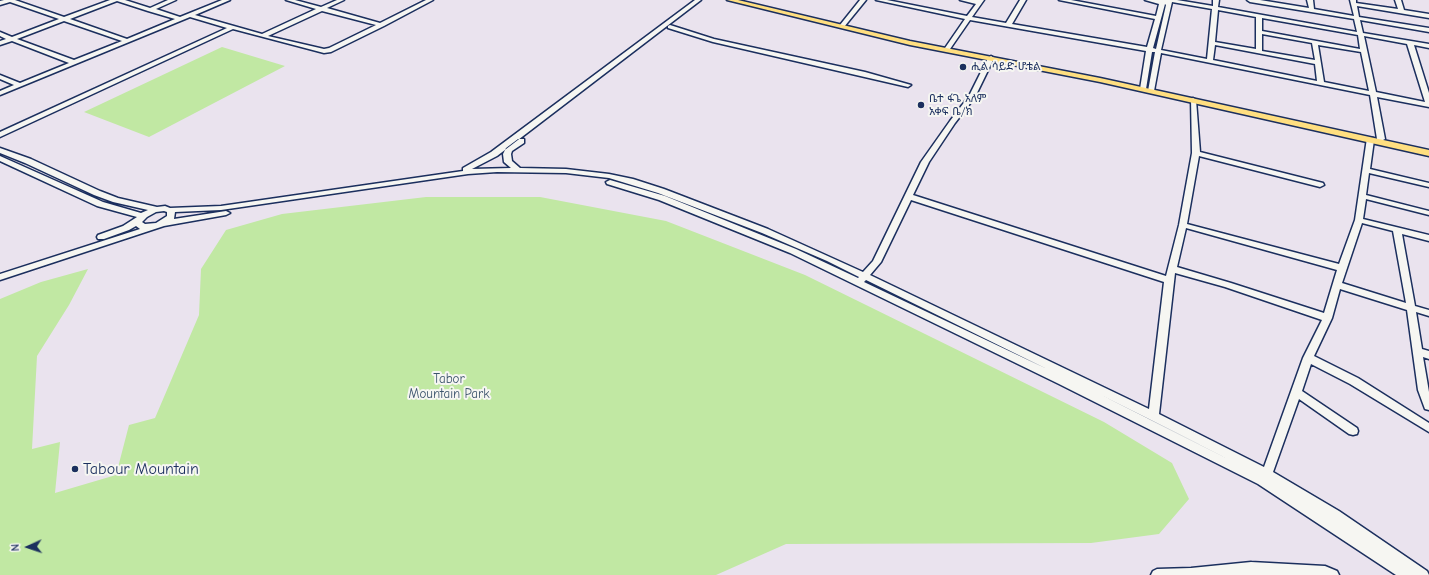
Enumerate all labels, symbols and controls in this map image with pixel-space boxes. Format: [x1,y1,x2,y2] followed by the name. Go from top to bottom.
[971,60,1040,74] place label: ሒል ሳይድ ሆቴል
[958,62,968,72] marker: ሒል ሳይድ ሆቴል
[929,92,986,118] place label: ቤተ ፋጌ አለም አቀፍ ቤ/ክ
[916,100,926,110] marker: ቤተ ፋጌ አለም አቀፍ ቤ/ክ
[408,371,490,402] park label: Tabor Mountain Park
[83,459,199,479] place label: Tabour Mountain
[70,464,80,474] marker: Tabour Mountain
[8,527,48,567] north arrow
[9,544,22,552] text: N

